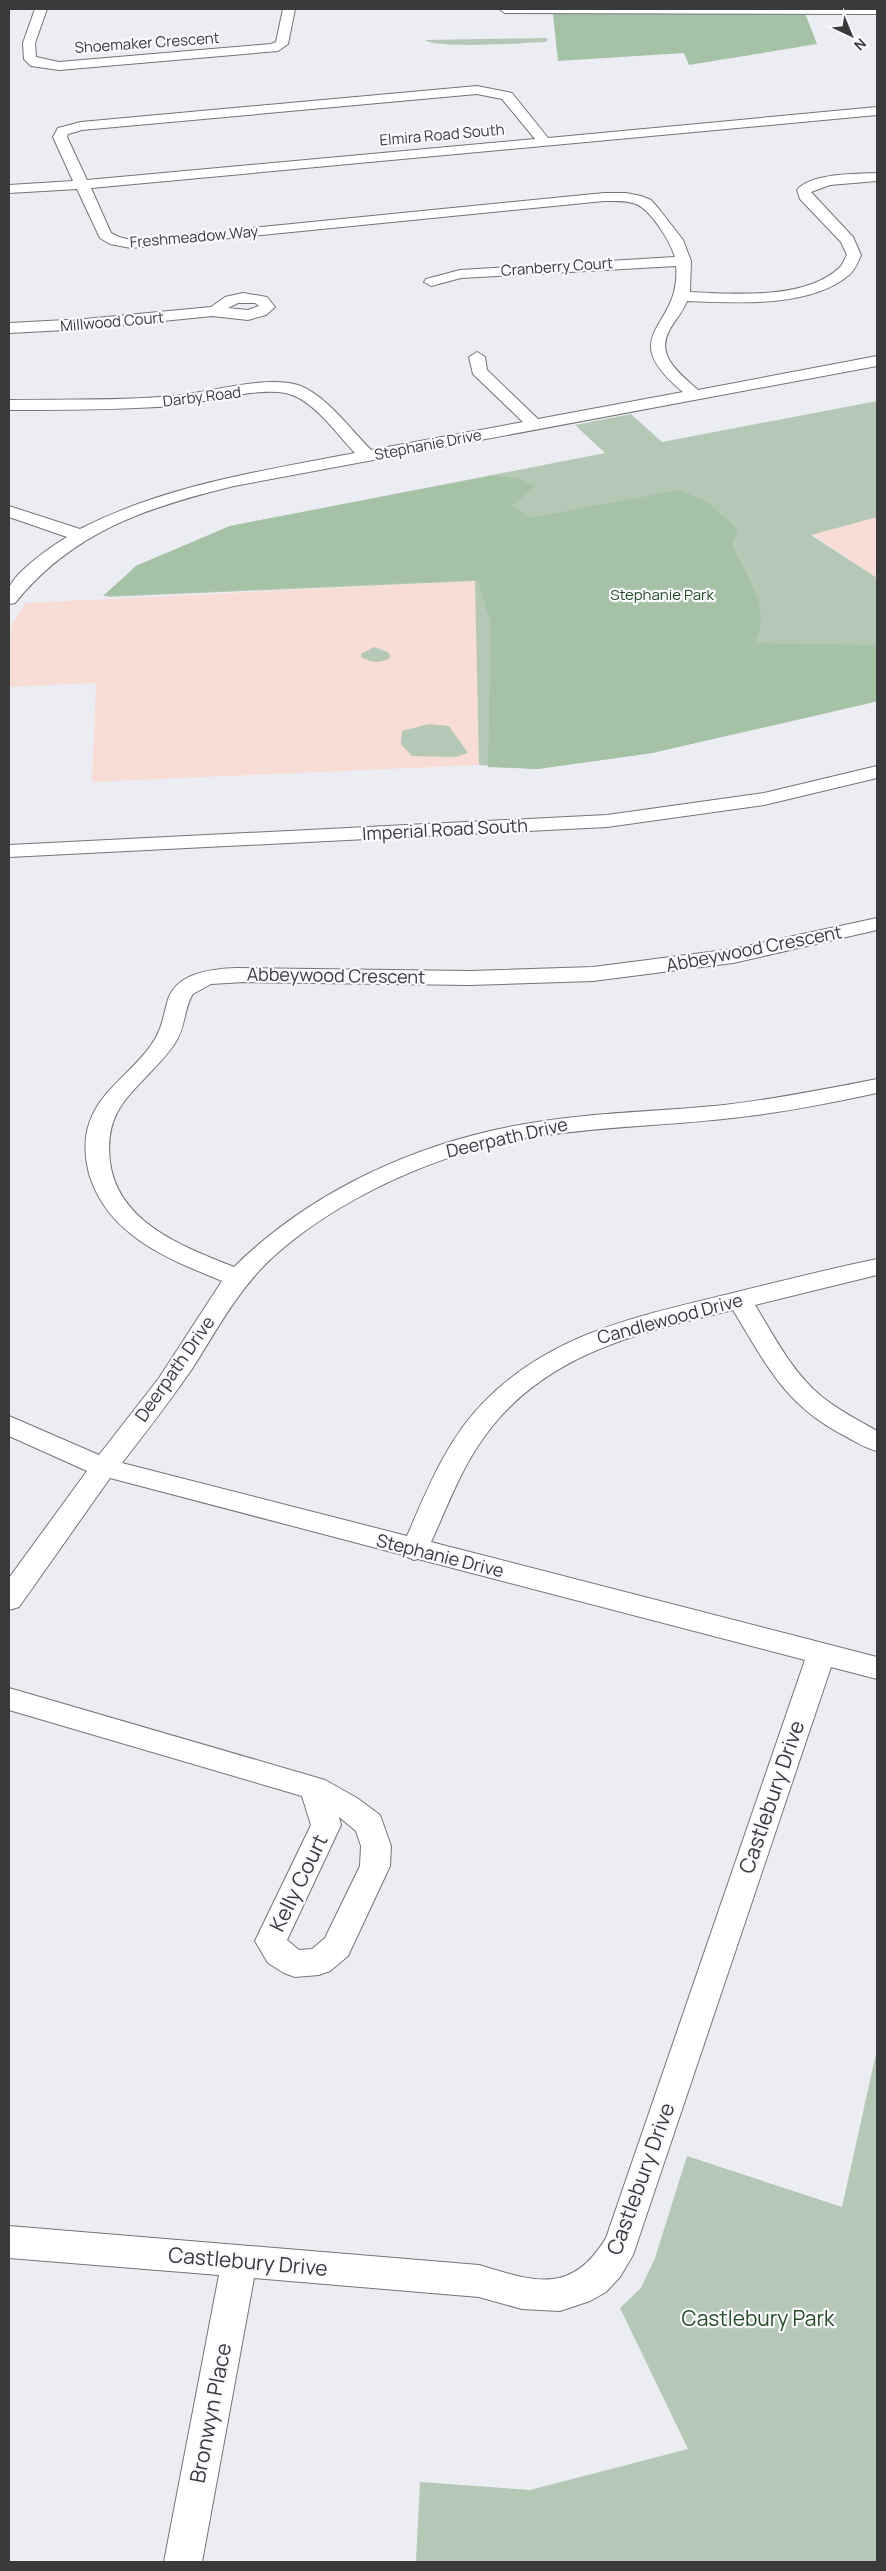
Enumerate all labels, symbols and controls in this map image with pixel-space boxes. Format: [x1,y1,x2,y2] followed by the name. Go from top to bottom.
[826,10,876,60] north arrow
[74,27,220,58] street label: Shoemaker Crescent
[850,34,871,55] text: N
[379,119,505,150] street label: Elmira Road South
[129,220,259,253] street label: Freshmeadow Way
[500,252,614,281] street label: Cranberry Court
[59,307,165,336] street label: Millwood Court
[162,381,242,412] street label: Darby Road
[372,424,484,465] street label: Stephanie Drive
[610,584,714,605] park label: Stephanie Park
[362,813,528,845] street label: Imperial Road South
[664,919,844,977] street label: Abbeywood Crescent
[247,961,426,989] street label: Abbeywood Crescent
[444,1111,570,1163] street label: Deerpath Drive
[594,1287,745,1349] street label: Candlewood Drive
[129,1311,220,1426] street label: Deerpath Drive
[374,1528,507,1582] street label: Stephanie Drive
[732,1716,810,1877] street label: Castlebury Drive
[263,1829,334,1936] street label: Kelly Court
[600,2099,681,2259] street label: Castlebury Drive
[167,2240,329,2282] street label: Castlebury Drive
[682,2304,835,2332] park label: Castlebury Park
[183,2341,237,2485] street label: Bronwyn Place

